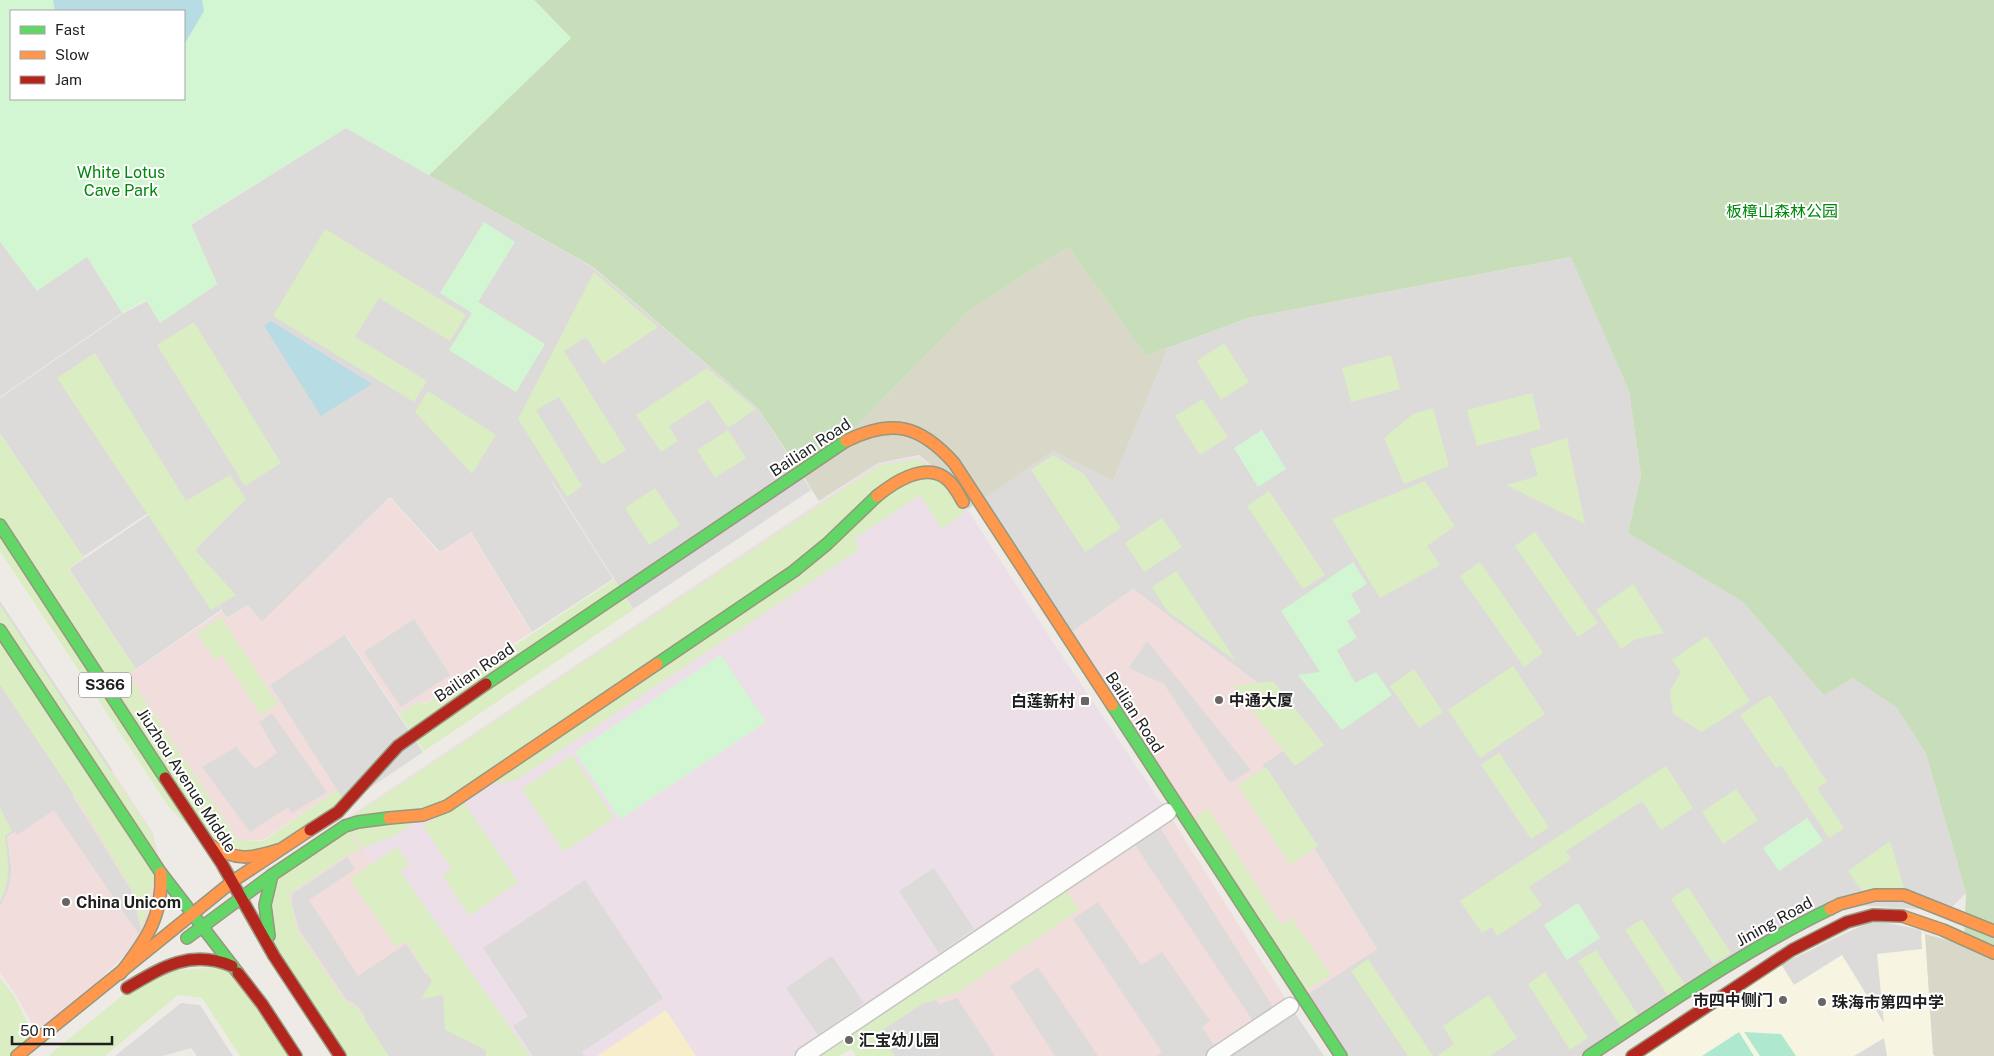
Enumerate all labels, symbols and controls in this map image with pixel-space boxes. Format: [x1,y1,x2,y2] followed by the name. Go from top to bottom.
[10,10,185,100] legend
[55,21,85,38] text: Fast
[55,46,90,63] text: Slow
[55,71,82,88] text: Jam
[77,163,165,200] park label: White Lotus Cave Park
[1726,202,1838,221] park label: 板樟山森林公园
[766,414,854,481] street label: Bailian Road
[431,639,518,706] street label: Bailian Road
[1101,668,1168,756] street label: Bailian Road
[79,672,131,698] road number: S366
[1229,691,1293,710] place label: 中通大厦
[1011,692,1075,711] place label: 白莲新村
[1213,694,1225,706] marker: 中通大厦
[1079,695,1091,707] marker: 白莲新村
[133,705,240,856] street label: Jiuzhou Avenue Middle
[76,893,181,912] place label: China Unicom
[1733,893,1816,950] street label: Jining Road
[60,896,72,908] marker: China Unicom
[1693,991,1773,1010] place label: 市四中侧门
[1832,993,1944,1012] place label: 珠海市第四中学
[1777,994,1789,1006] marker: 市四中侧门
[1816,996,1828,1008] marker: 珠海市第四中学
[12,1014,112,1046] scale bar
[20,1022,55,1039] text: 50 m
[859,1031,939,1050] place label: 汇宝幼儿园
[843,1034,855,1046] marker: 汇宝幼儿园

